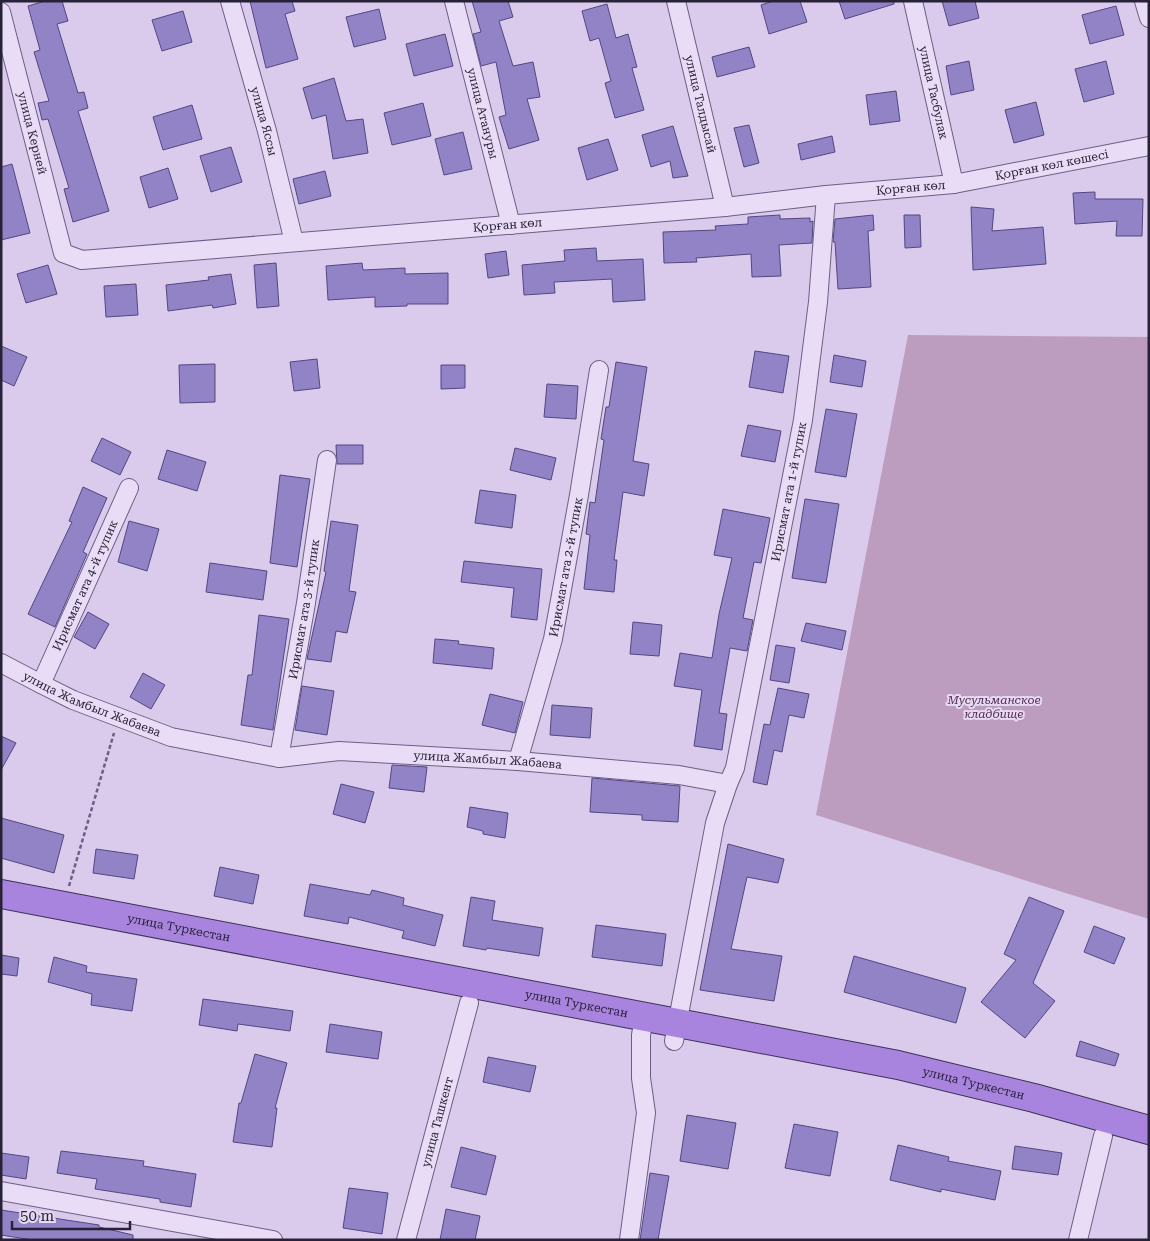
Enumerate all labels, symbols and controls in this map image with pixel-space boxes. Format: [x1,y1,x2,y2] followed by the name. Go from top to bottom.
[916,45,951,141] street label: улица Тасбулак
[682,54,719,154] street label: улица Талдысай
[464,66,501,161] street label: улица Атануры
[248,85,280,158] street label: улица Яссы
[15,90,50,176] street label: улица Керней
[994,147,1110,183] street label: Қорған көл көшесі
[876,178,946,198] street label: Қорған көл
[472,215,543,235] street label: Қорған көл
[769,420,810,563] street label: Ирисмат ата 1-й тупик
[546,496,586,638] street label: Ирисмат ата 2-й тупик
[50,518,121,653] street label: Ирисмат ата 4-й тупик
[286,538,322,680] street label: Ирисмат ата 3-й тупик
[20,669,163,740] street label: улица Жамбыл Жабаева
[947,693,1041,721] park label: Мусульманское кладбище
[413,748,563,772] street label: улица Жамбыл Жабаева
[126,911,232,945] street label: улица Туркестан
[524,987,629,1020] street label: улица Туркестан
[921,1064,1026,1103] street label: улица Туркестан
[419,1075,456,1169] street label: улица Ташкент
[12,1198,130,1230] scale bar
[20,1207,55,1225] text: 50 m

